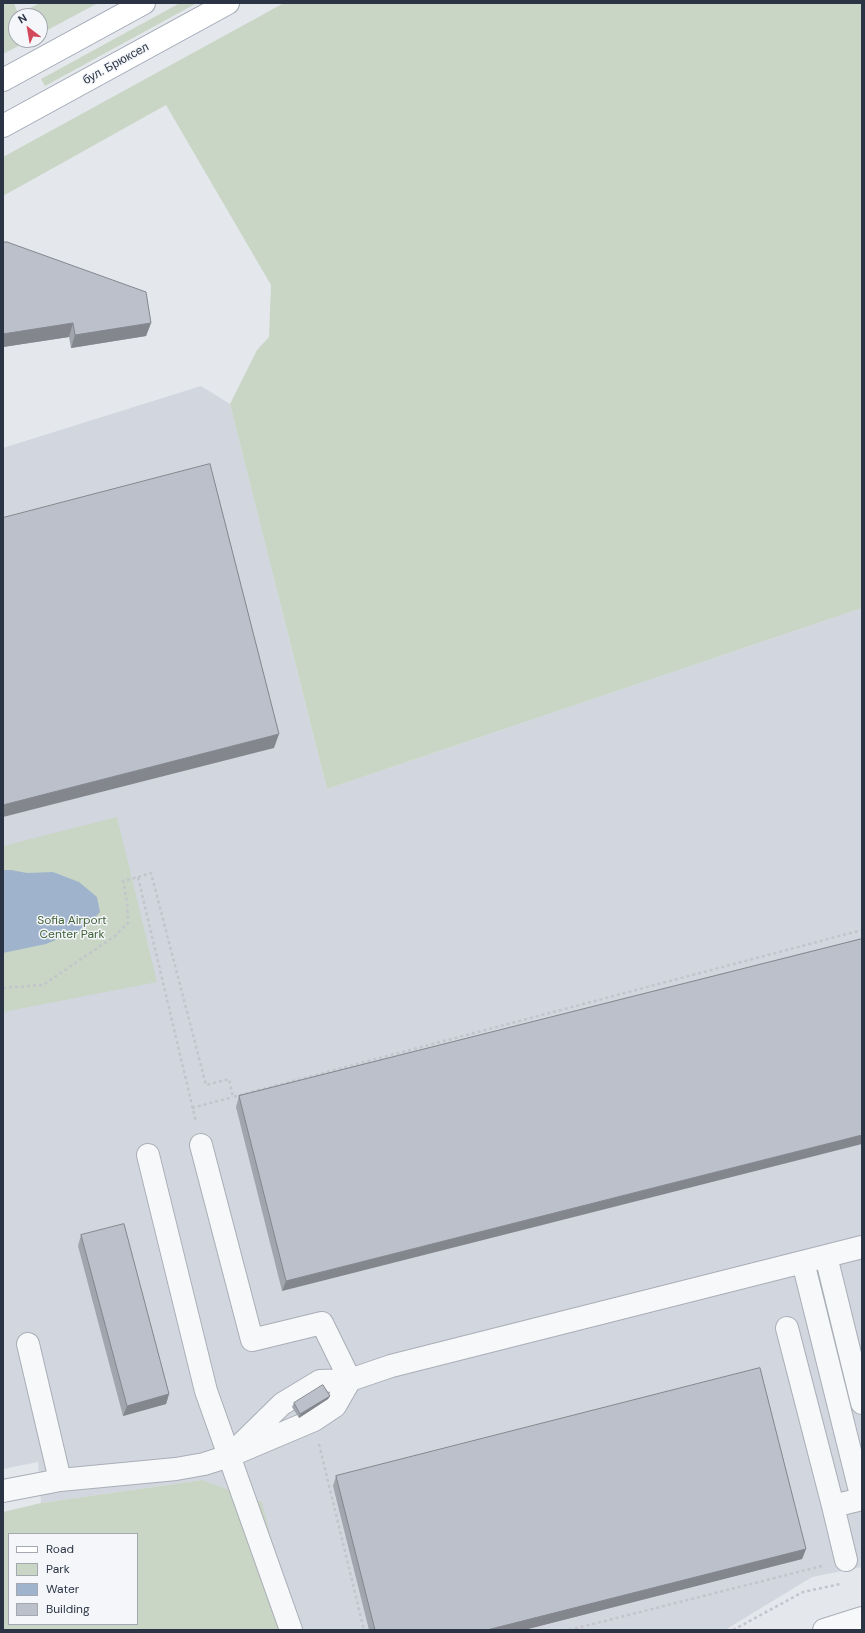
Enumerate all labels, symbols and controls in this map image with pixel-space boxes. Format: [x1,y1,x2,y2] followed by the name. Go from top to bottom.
[8,8,48,48] north arrow
[15,11,29,27] text: N
[81,40,151,88] street label: бул. Брюксел
[37,914,107,942] park label: Sofia Airport Center Park
[8,1533,138,1625] legend
[46,1541,74,1557] text: Road
[46,1561,70,1577] text: Park
[46,1581,79,1597] text: Water
[46,1601,90,1617] text: Building

